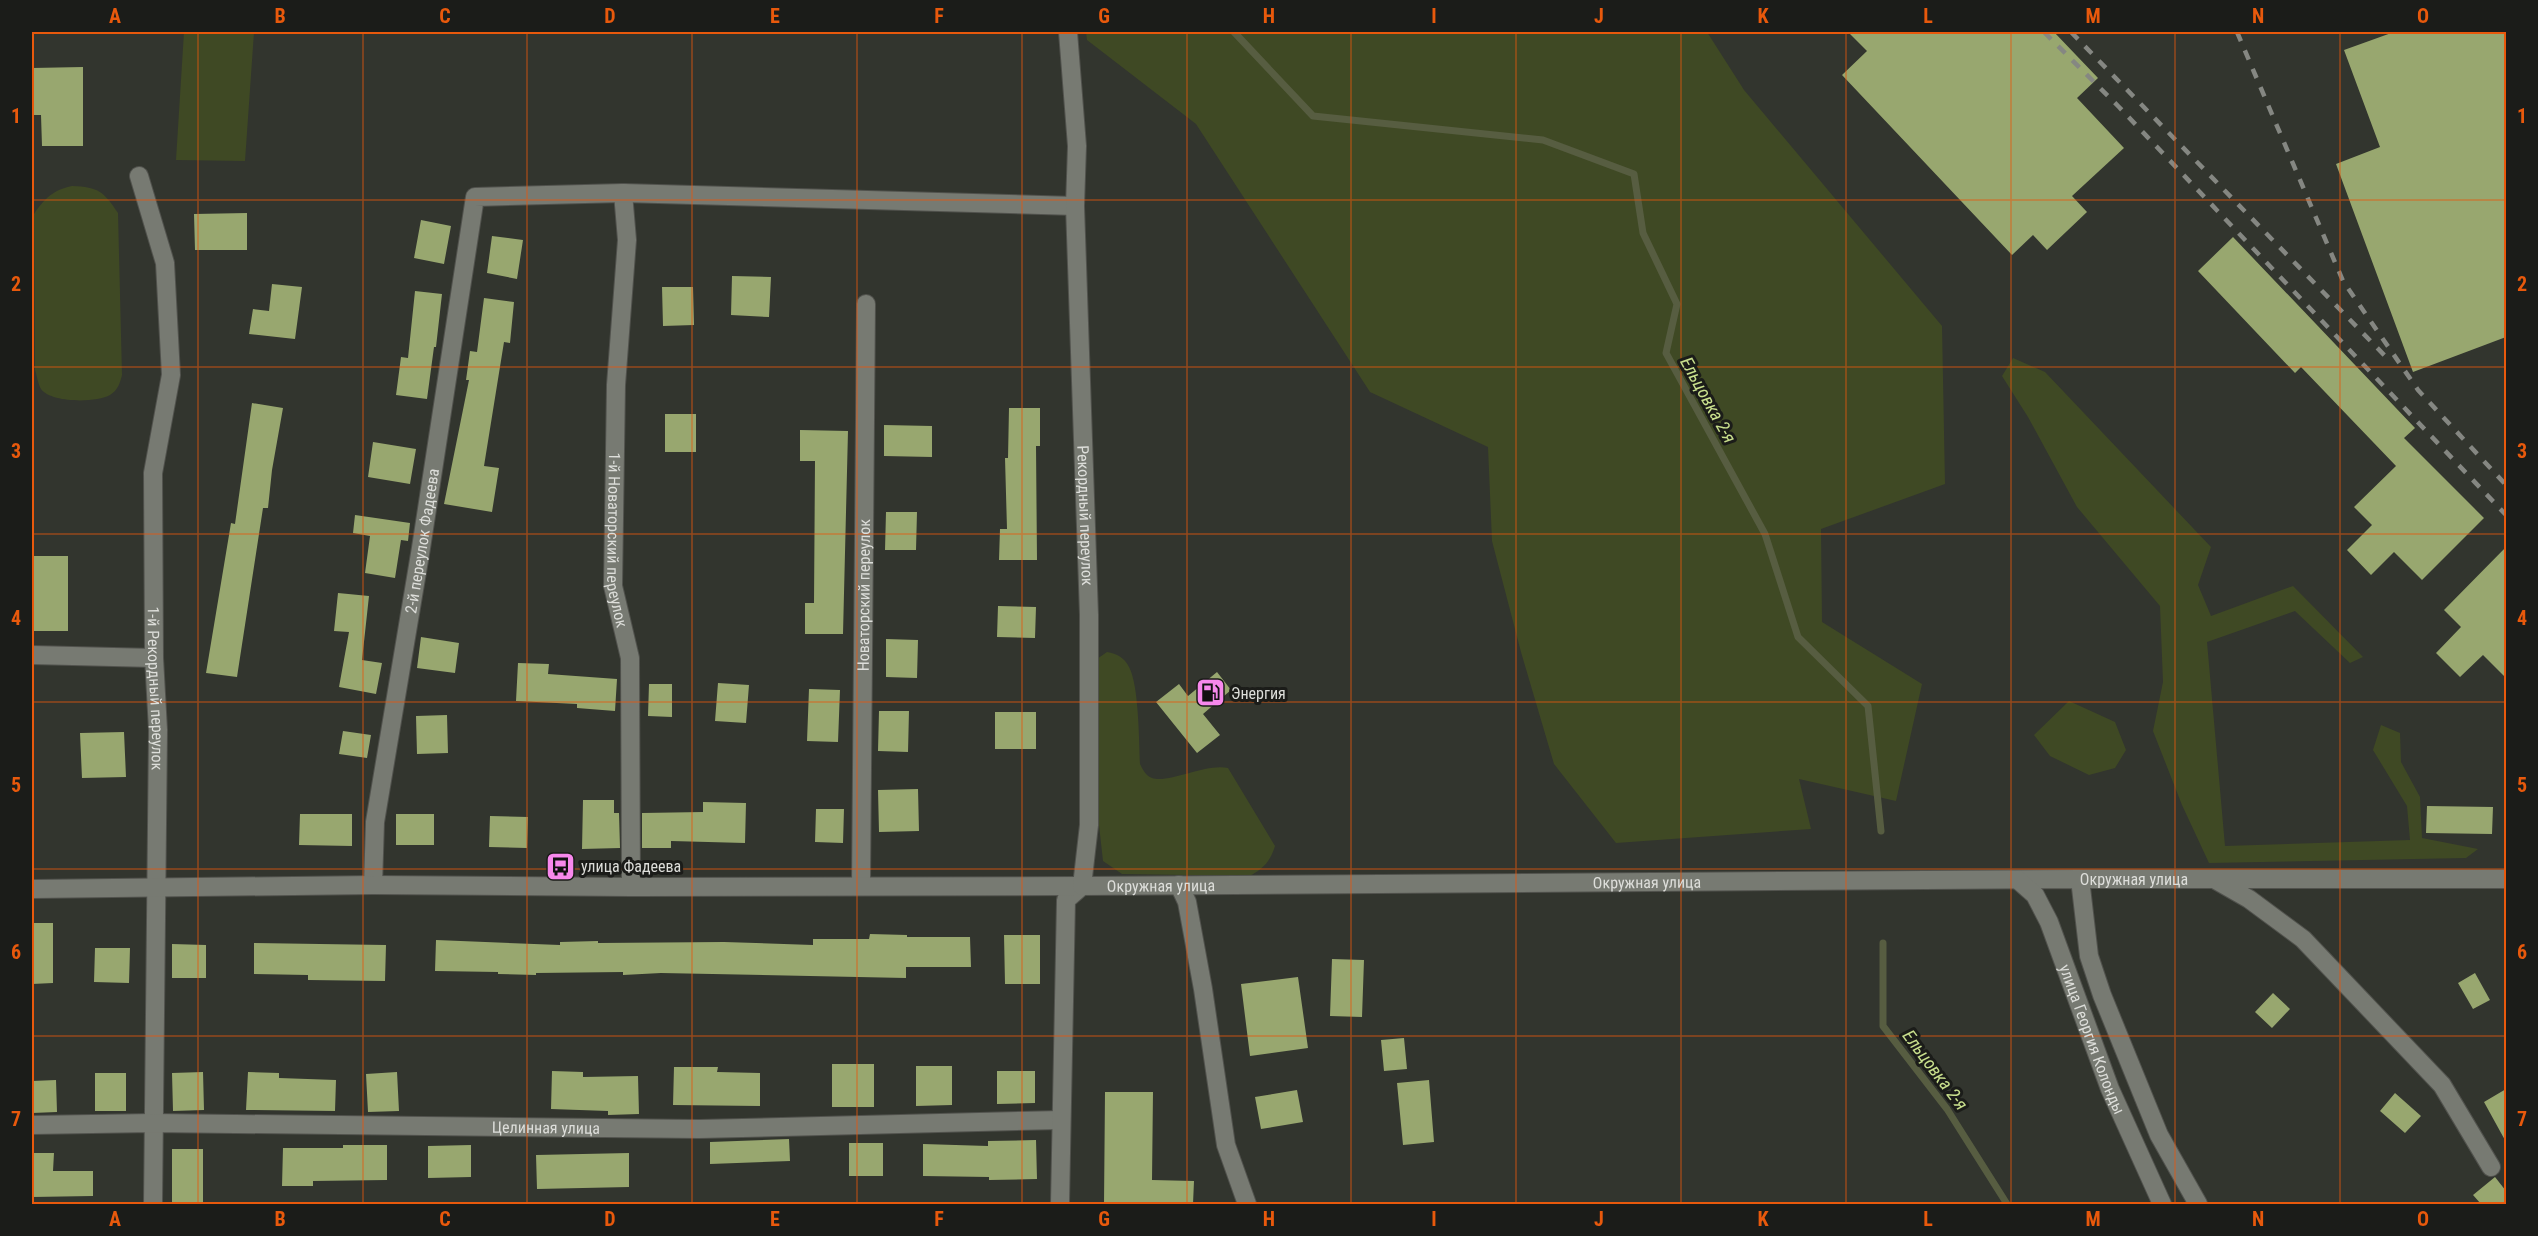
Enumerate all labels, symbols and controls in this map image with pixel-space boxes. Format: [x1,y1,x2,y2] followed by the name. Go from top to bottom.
[109,4,121,28] text: A
[274,4,286,28] text: B
[439,4,451,28] text: C
[604,4,616,28] text: D
[770,4,780,28] text: E
[934,4,944,28] text: F
[1098,4,1110,28] text: G
[1263,4,1275,28] text: H
[1431,4,1437,28] text: I
[1594,4,1604,28] text: J
[1757,4,1769,28] text: K
[1923,4,1933,28] text: L
[2085,4,2101,28] text: M
[2252,4,2264,28] text: N
[2417,4,2429,28] text: O
[11,104,21,128] text: 1
[2517,104,2527,128] text: 1
[11,272,21,296] text: 2
[2517,272,2527,296] text: 2
[1676,353,1741,446] water label: Ельцовка 2-я
[11,439,21,463] text: 3
[2517,439,2527,463] text: 3
[1073,445,1097,586] street label: Рекордный переулок
[603,452,632,630] street label: 1-й Новаторский переулок
[401,467,443,615] street label: 2-й переулок Фадеева
[854,519,874,671] street label: Новаторский переулок
[11,606,21,630] text: 4
[144,606,167,771] street label: 1-й Рекордный переулок
[2517,606,2527,630] text: 4
[1194,677,1226,709] fuel station icon: Энергия
[1231,684,1286,703] place label: Энергия
[11,773,21,797] text: 5
[2517,773,2527,797] text: 5
[544,850,576,882] bus stop icon: улица Фадеева
[581,857,681,876] place label: улица Фадеева
[2080,870,2188,889] street label: Окружная улица
[1593,873,1701,892] street label: Окружная улица
[1107,876,1215,896] street label: Окружная улица
[11,940,21,964] text: 6
[2517,940,2527,964] text: 6
[2055,962,2129,1117] street label: улица Георгия Колонды
[1898,1025,1972,1114] water label: Ельцовка 2-я
[11,1107,21,1131] text: 7
[2517,1107,2527,1131] text: 7
[492,1118,600,1138] street label: Целинная улица
[109,1207,121,1231] text: A
[274,1207,286,1231] text: B
[439,1207,451,1231] text: C
[604,1207,616,1231] text: D
[770,1207,780,1231] text: E
[934,1207,944,1231] text: F
[1098,1207,1110,1231] text: G
[1263,1207,1275,1231] text: H
[1431,1207,1437,1231] text: I
[1594,1207,1604,1231] text: J
[1757,1207,1769,1231] text: K
[1923,1207,1933,1231] text: L
[2085,1207,2101,1231] text: M
[2252,1207,2264,1231] text: N
[2417,1207,2429,1231] text: O

